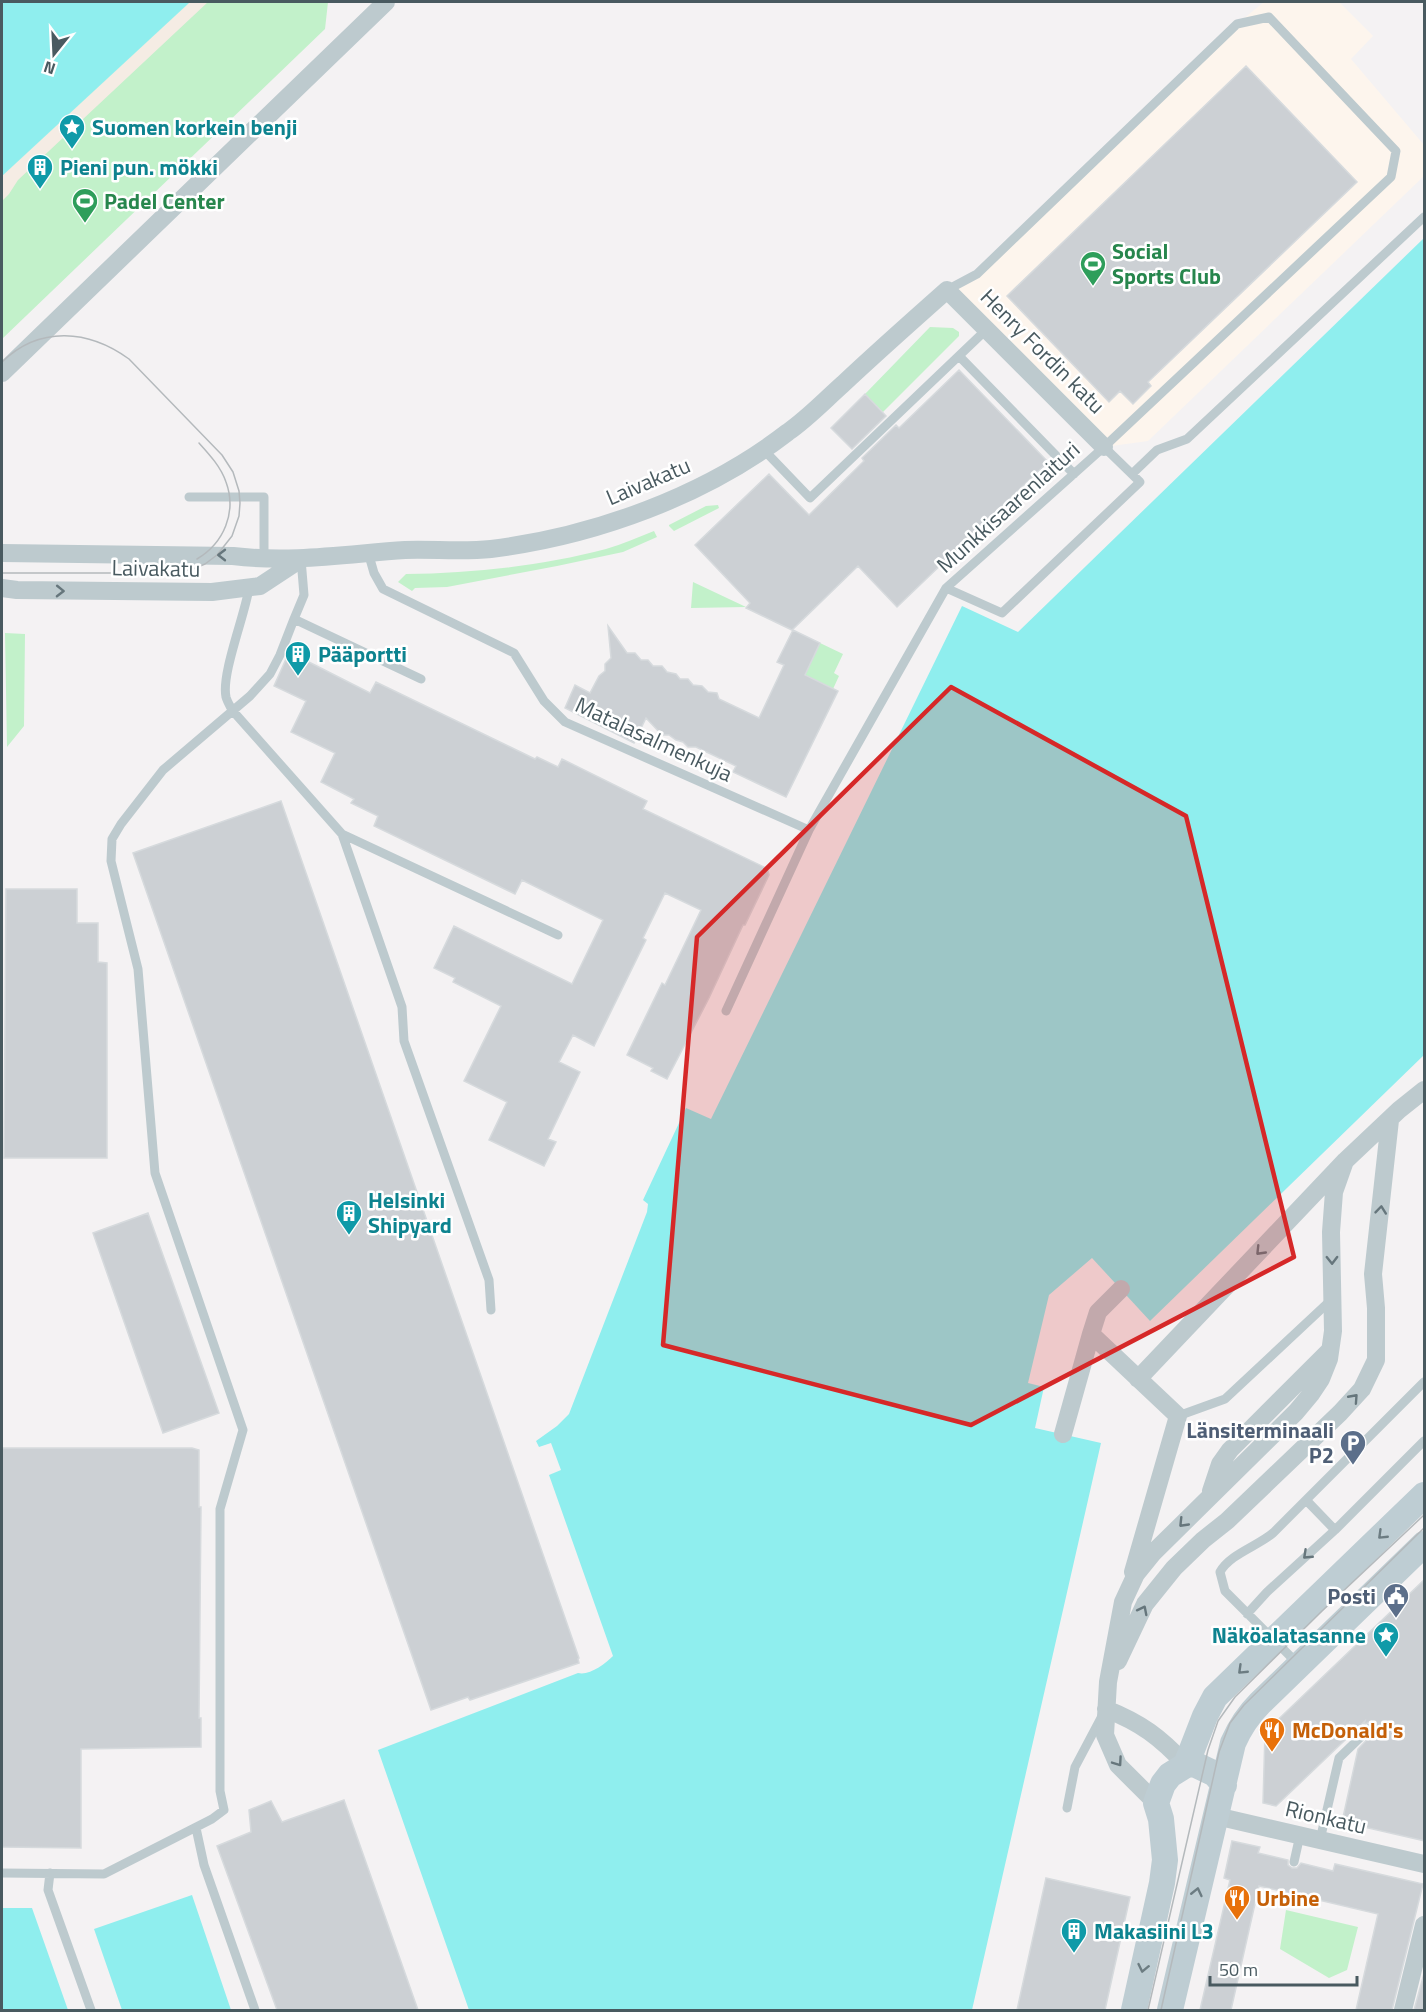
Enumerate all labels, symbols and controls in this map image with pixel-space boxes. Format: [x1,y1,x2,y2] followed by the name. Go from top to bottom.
[24,24,84,84] north arrow
[40,55,58,81] text: N
[92,110,297,144] place label: Suomen korkein benji
[57,112,87,150] place icon: Suomen korkein benji
[60,150,218,184] place label: Pieni pun. mökki
[25,152,55,190] building icon: Pieni pun. mökki
[104,184,225,218] place label: Padel Center
[70,186,100,224] sports icon: Padel Center
[1112,234,1221,293] place label: Social Sports Club
[1078,249,1108,287] sports icon: Social Sports Club
[973,281,1113,421] street label: Henry Fordin katu
[929,433,1087,581] street label: Munkkisaarenlaituri
[601,448,695,514] street label: Laivakatu
[217,549,226,562] one-way arrow
[111,550,201,586] street label: Laivakatu
[55,585,64,597] one-way arrow
[318,637,407,671] place label: Pääportti
[283,639,313,677] building icon: Pääportti
[570,688,738,790] street label: Matalasalmenkuja
[368,1183,452,1242] place label: Helsinki Shipyard
[334,1198,364,1236] building icon: Helsinki Shipyard
[1374,1206,1386,1215] one-way arrow
[1256,1244,1267,1255] one-way arrow
[1326,1255,1338,1264] one-way arrow
[1347,1395,1358,1405] one-way arrow
[1186,1413,1334,1472] place label: Länsiterminaali P2
[1338,1428,1368,1466] parking icon: Länsiterminaali P2
[1179,1516,1190,1527] one-way arrow
[1379,1528,1389,1539] one-way arrow
[1303,1548,1314,1559] one-way arrow
[1327,1579,1376,1613] place label: Posti
[1381,1581,1411,1619] public building icon: Posti
[1135,1606,1147,1617] one-way arrow
[1212,1618,1366,1652] place label: Näköalatasanne
[1371,1620,1401,1658] place icon: Näköalatasanne
[1238,1663,1248,1674] one-way arrow
[1292,1713,1403,1747] place label: McDonald's
[1257,1715,1287,1753] restaurant icon: McDonald's
[1111,1755,1122,1766] one-way arrow
[1282,1791,1370,1843] street label: Rionkatu
[1256,1881,1320,1915] place label: Urbine
[1222,1883,1252,1921] restaurant icon: Urbine
[1190,1887,1203,1897] one-way arrow
[1094,1914,1214,1948] place label: Makasiini L3
[1059,1916,1089,1954] building icon: Makasiini L3
[1210,1949,1357,1987] scale bar
[1219,1956,1258,1983] text: 50 m
[1137,1962,1150,1972] one-way arrow

